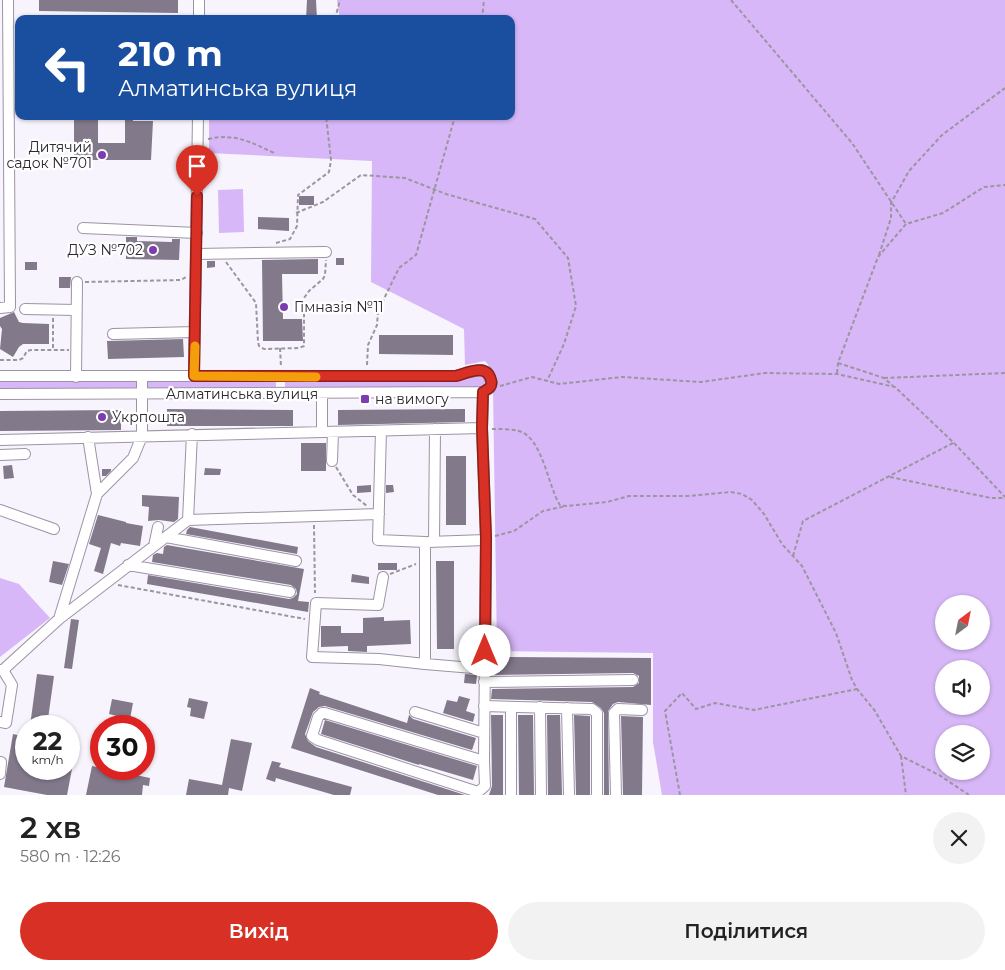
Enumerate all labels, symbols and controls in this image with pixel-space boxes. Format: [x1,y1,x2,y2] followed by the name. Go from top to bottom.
[118,32,223,75] text: 210 m
[35,35,100,100] icon: left
[118,75,357,102] text: Алматинська вулиця
[6,138,92,172] place label: Дитячий садок №701
[176,145,218,196] pin
[96,149,108,161] marker: Дитячий садок №701
[183,152,211,180] icon: arrive
[68,241,143,259] place label: ДУЗ №702
[147,244,159,256] marker: ДУЗ №702
[294,298,384,316] place label: Гімназія №11
[278,301,290,313] marker: Гімназія №11
[166,385,318,403] street label: Алматинська вулиця
[375,390,449,408] place label: на вимогу
[359,393,371,405] marker: на вимогу
[112,408,185,426] place label: Укрпошта
[96,411,108,423] marker: Укрпошта
[935,595,990,650] north arrow
[935,595,990,780] map controls
[458,624,510,676] position arrow
[935,660,990,715] button: sound
[90,715,155,780] speed limit sign: 30
[935,725,990,780] button: layers
[33,726,62,756] text: 22
[31,752,64,767] text: km/h
[20,809,81,846] text: 2 хв
[933,812,985,864] button: close
[20,847,121,866] text: 580 m · 12:26
[20,902,498,960] button: Вихід
[508,902,985,960] button: Поділитися

